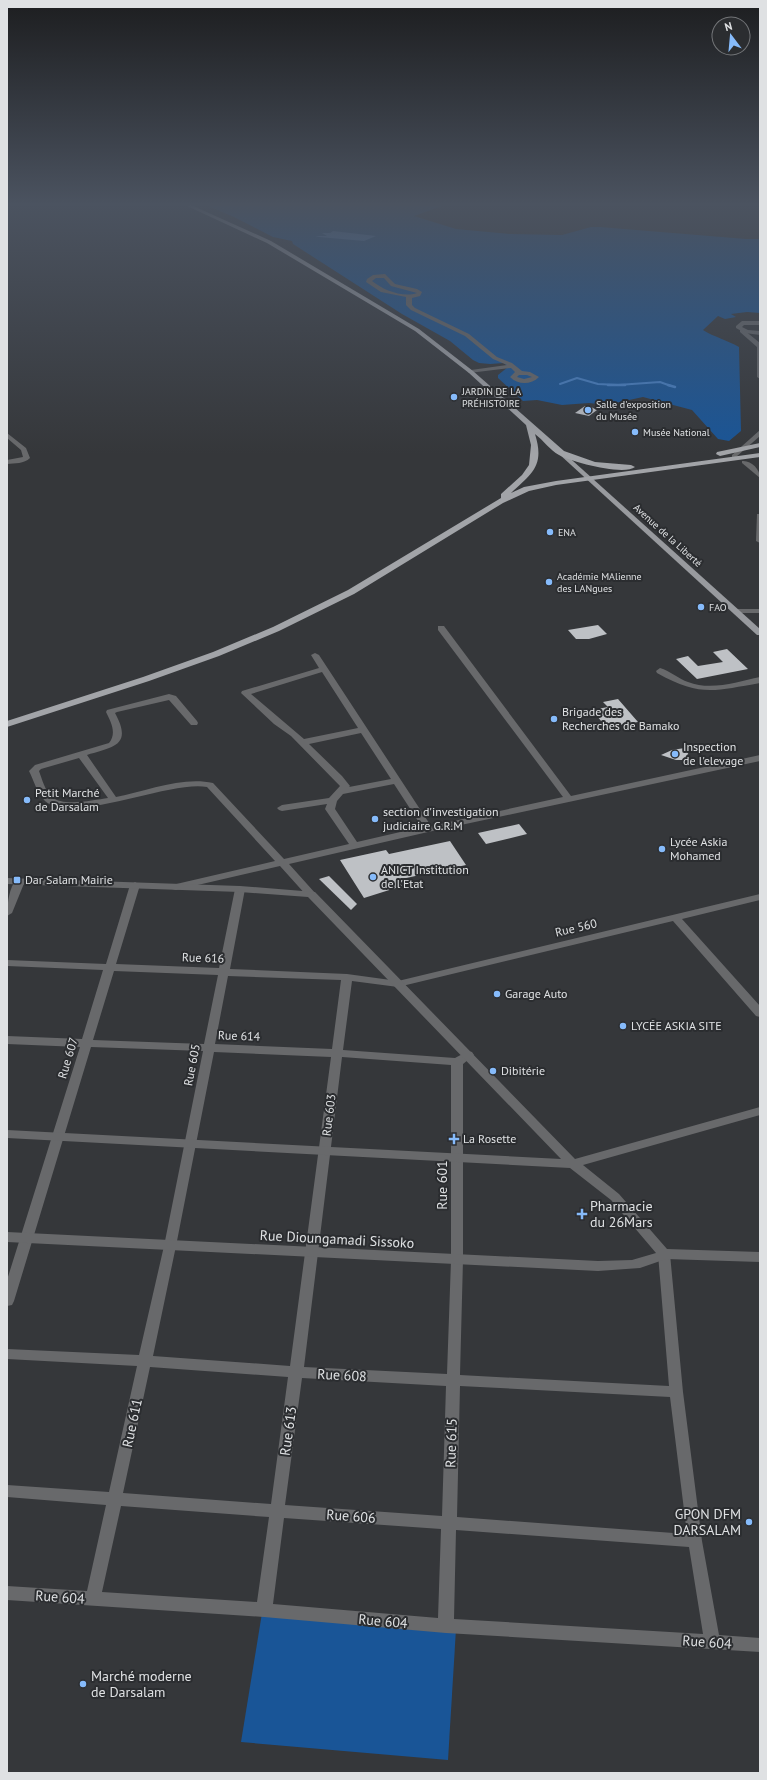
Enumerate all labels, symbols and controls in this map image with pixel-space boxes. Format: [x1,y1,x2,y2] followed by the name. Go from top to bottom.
[711,16,751,56] north arrow
[723,19,734,34] text: N
[461,385,521,410] place label: JARDIN DE LA PRÉHISTOIRE
[449,392,459,402] marker: JARDIN DE LA PRÉHISTOIRE
[596,398,671,423] place label: Salle d'exposition du Musée
[583,405,593,415] marker: Salle d'exposition du Musée
[643,426,710,439] place label: Musée National
[630,427,640,437] marker: Musée National
[631,501,705,570] street label: Avenue de la Liberté
[558,526,576,539] place label: ENA
[545,527,555,537] marker: ENA
[557,570,642,595] place label: Académie MAlienne des LANgues
[544,577,554,587] marker: Académie MAlienne des LANgues
[709,601,727,614] place label: FAO
[696,602,706,612] marker: FAO
[562,704,679,733] place label: Brigade des Recherches de Bamako
[549,714,559,724] marker: Brigade des Recherches de Bamako
[683,739,743,768] place label: Inspection de l'elevage
[670,749,680,759] marker: Inspection de l'elevage
[35,785,100,814] place label: Petit Marché de Darsalam
[22,795,32,805] marker: Petit Marché de Darsalam
[383,804,499,833] place label: section d'investigation judiciaire G.R.M
[370,814,380,824] marker: section d'investigation judiciaire G.R.M
[670,834,728,863] place label: Lycée Askia Mohamed
[657,844,667,854] marker: Lycée Askia Mohamed
[381,862,469,891] place label: ANICT Institution de l'Etat
[25,872,113,887] place label: Dar Salam Mairie
[368,872,378,882] marker: ANICT Institution de l'Etat
[12,875,22,885] marker: Dar Salam Mairie
[554,915,599,940] street label: Rue 560
[182,949,224,966] street label: Rue 616
[505,986,568,1001] place label: Garage Auto
[492,989,502,999] marker: Garage Auto
[631,1018,722,1033] place label: LYCÉE ASKIA SITE
[618,1021,628,1031] marker: LYCÉE ASKIA SITE
[218,1027,261,1044] street label: Rue 614
[54,1035,81,1080] street label: Rue 607
[180,1043,203,1087] street label: Rue 605
[501,1063,545,1078] place label: Dibitérie
[488,1066,498,1076] marker: Dibitérie
[318,1093,339,1137] street label: Rue 603
[463,1131,516,1146] place label: La Rosette
[448,1133,460,1145] marker: La Rosette
[433,1160,451,1210] street label: Rue 601
[590,1197,653,1231] place label: Pharmacie du 26Mars
[577,1209,587,1219] marker: Pharmacie du 26Mars
[259,1226,415,1252] street label: Rue Dioungamadi Sissoko
[317,1365,367,1385] street label: Rue 608
[118,1397,146,1449] street label: Rue 611
[276,1405,300,1457] street label: Rue 613
[441,1418,461,1468] street label: Rue 615
[326,1505,376,1527] street label: Rue 606
[673,1505,741,1539] place label: GPON DFM DARSALAM
[744,1517,754,1527] marker: GPON DFM DARSALAM
[35,1586,86,1608] street label: Rue 604
[358,1610,409,1632] street label: Rue 604
[682,1631,733,1653] street label: Rue 604
[91,1667,192,1701] place label: Marché moderne de Darsalam
[78,1679,88,1689] marker: Marché moderne de Darsalam

